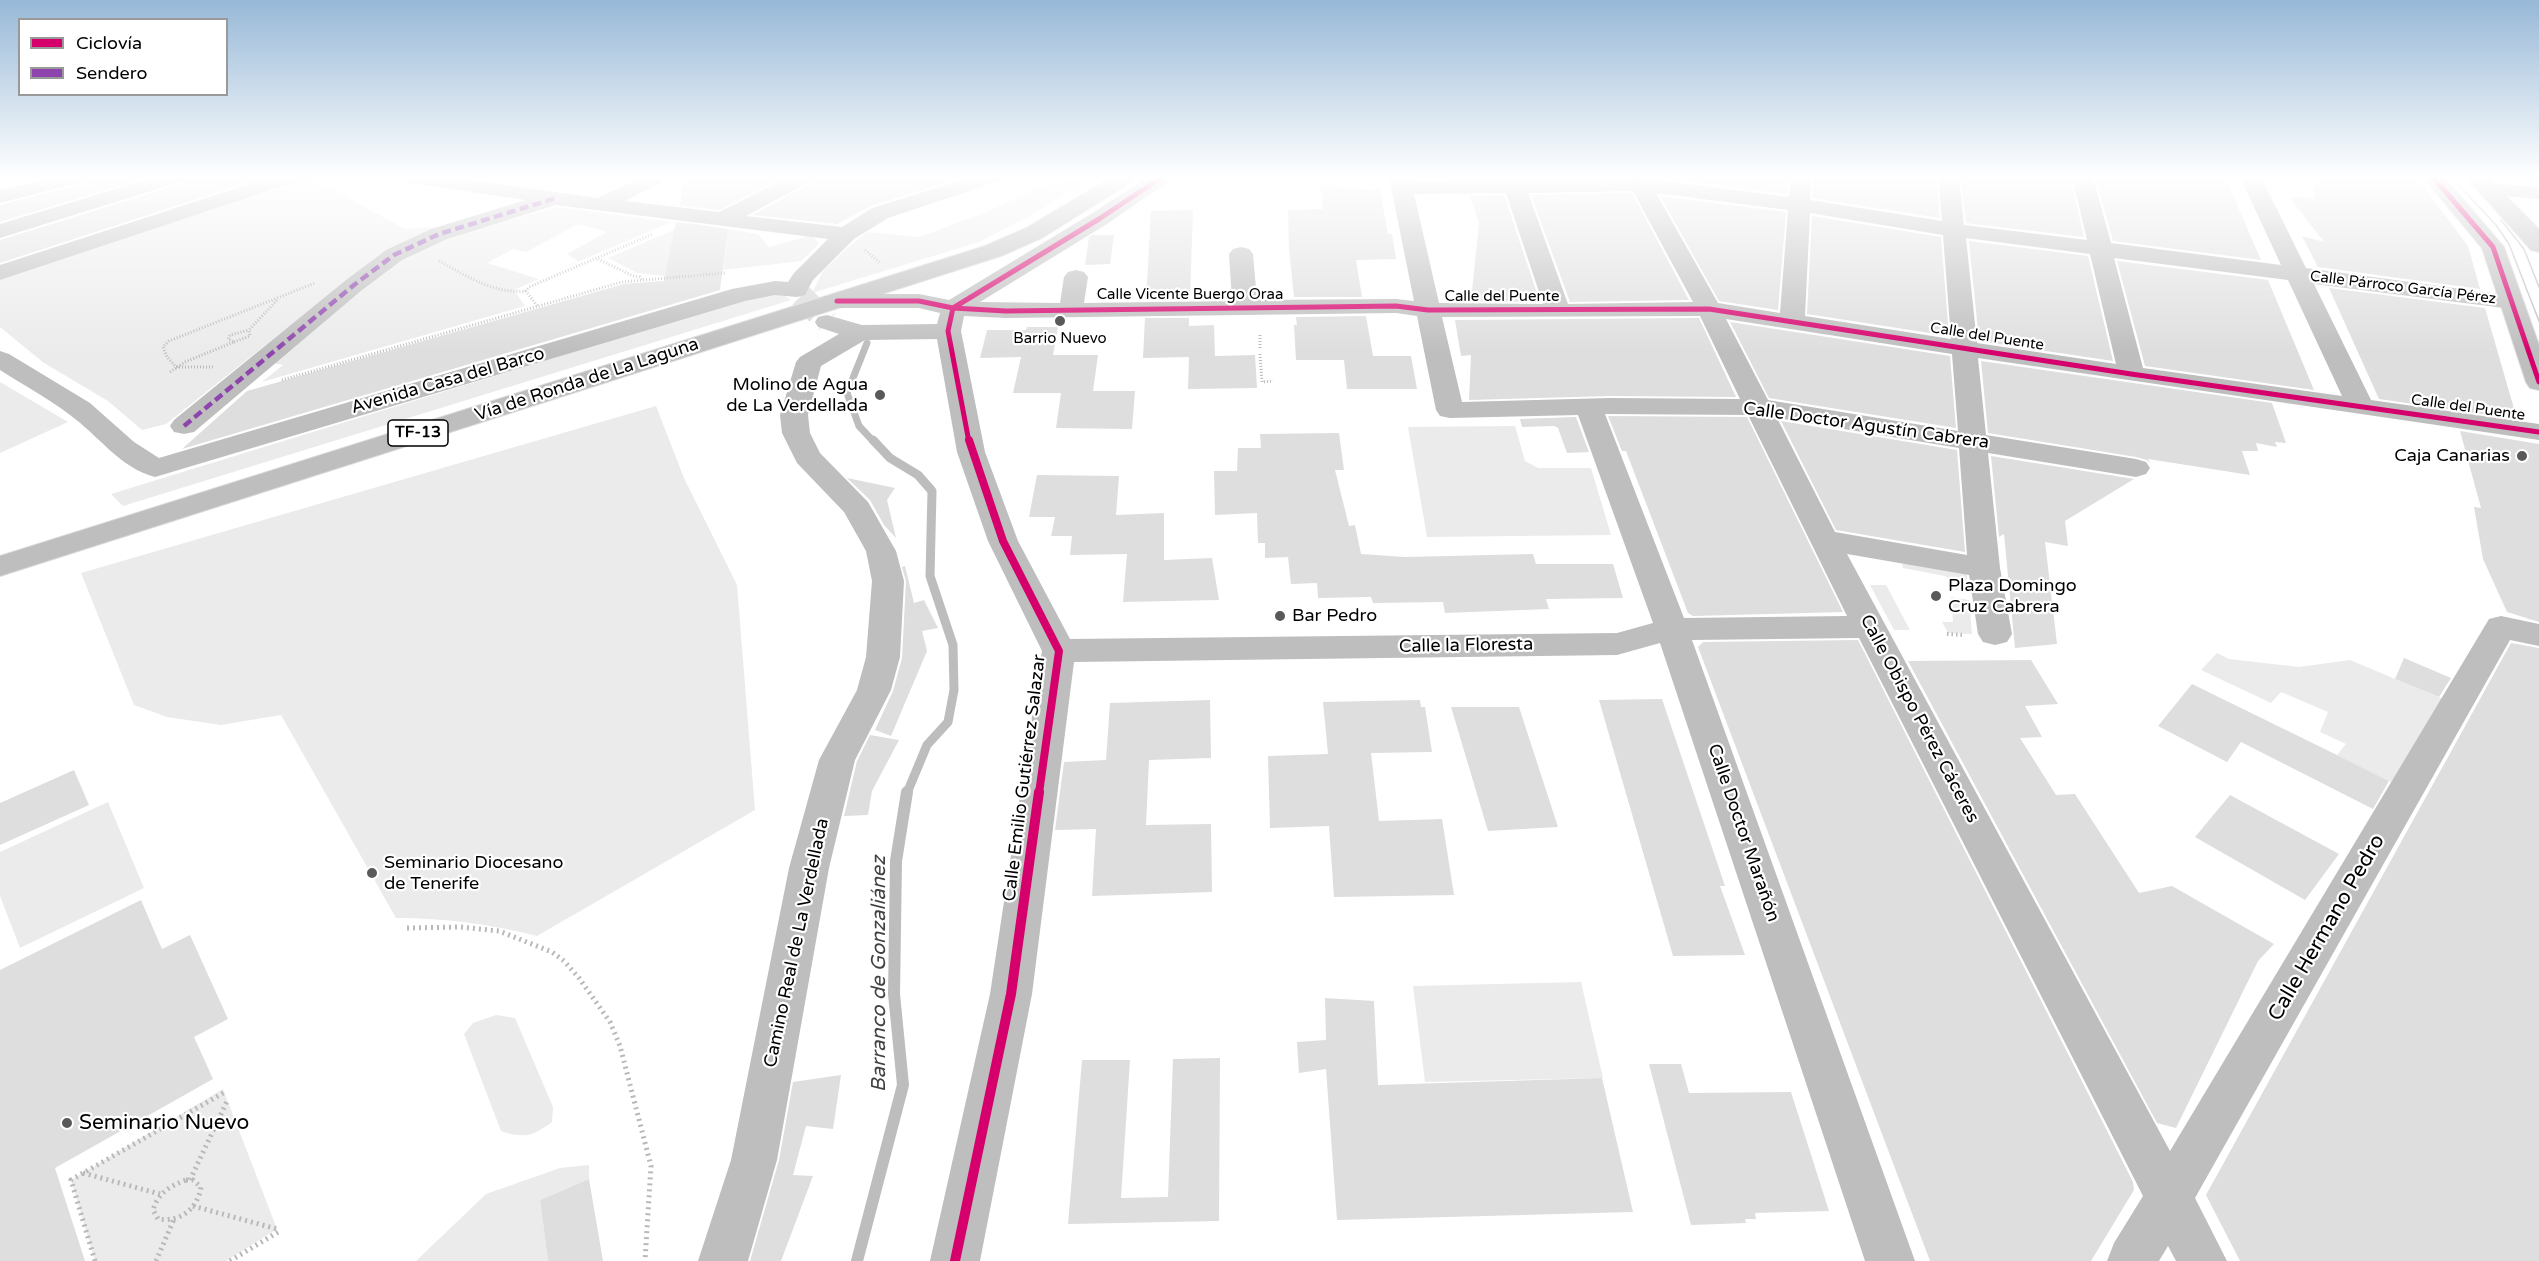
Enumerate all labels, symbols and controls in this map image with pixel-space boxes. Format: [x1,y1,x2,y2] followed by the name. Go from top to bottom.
[18,18,228,96] legend
[76,32,142,54] text: Ciclovía
[76,62,147,84] text: Sendero
[2309,268,2497,308] street label: Calle Párroco García Pérez
[1097,286,1283,304] street label: Calle Vicente Buergo Oraa
[1445,288,1559,306] street label: Calle del Puente
[1053,314,1067,328] marker: Barrio Nuevo
[1929,319,2045,355] street label: Calle del Puente
[1013,330,1107,348] place label: Barrio Nuevo
[472,334,702,426] street label: Vía de Ronda de La Laguna
[349,343,547,419] street label: Avenida Casa del Barco
[726,374,868,416] place label: Molino de Agua de La Verdellada
[873,388,887,402] marker: Molino de Agua de La Verdellada
[2410,391,2526,425] street label: Calle del Puente
[1742,398,1990,454] street label: Calle Doctor Agustín Cabrera
[388,420,448,446] road number: TF-13
[2394,445,2510,467] place label: Caja Canarias
[2515,449,2529,463] marker: Caja Canarias
[1948,575,2077,618] place label: Plaza Domingo Cruz Cabrera
[1929,589,1943,603] marker: Plaza Domingo Cruz Cabrera
[1292,605,1377,627] place label: Bar Pedro
[1273,609,1287,623] marker: Bar Pedro
[1855,611,1983,827] street label: Calle Obispo Pérez Cáceres
[1399,634,1533,658] street label: Calle la Floresta
[999,653,1051,903] street label: Calle Emilio Gutiérrez Salazar
[1702,741,1784,925] street label: Calle Doctor Marañón
[760,816,834,1070] street label: Camino Real de La Verdellada
[2263,830,2391,1026] street label: Calle Hermano Pedro
[384,852,563,894] place label: Seminario Diocesano de Tenerife
[868,856,892,1092] water label: Barranco de Gonzaliánez
[365,866,379,880] marker: Seminario Diocesano de Tenerife
[79,1110,249,1136] place label: Seminario Nuevo
[60,1116,74,1130] marker: Seminario Nuevo

